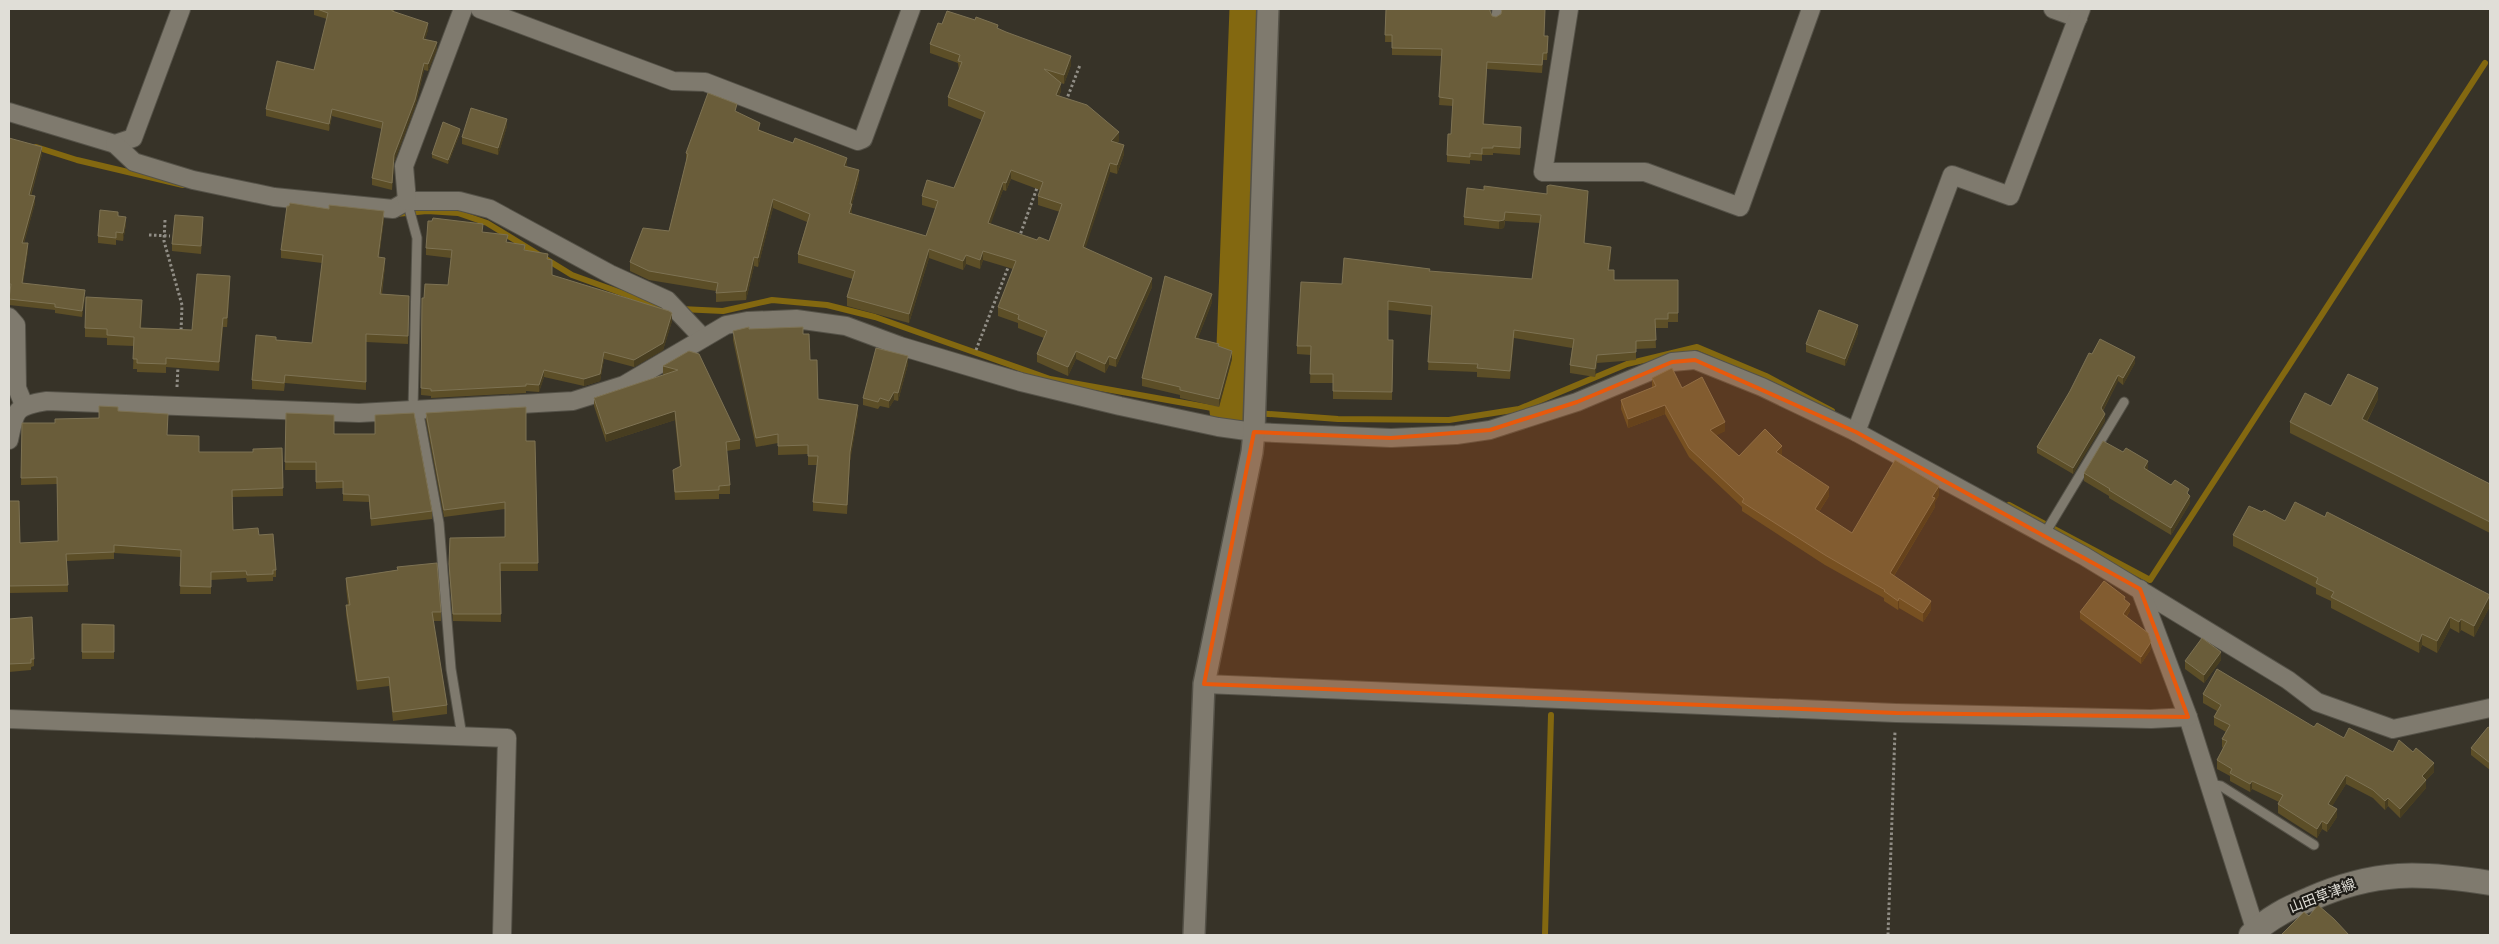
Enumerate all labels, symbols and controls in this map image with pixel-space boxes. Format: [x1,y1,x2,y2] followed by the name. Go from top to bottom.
[2286,875,2358,915] street label: 山田草津線

